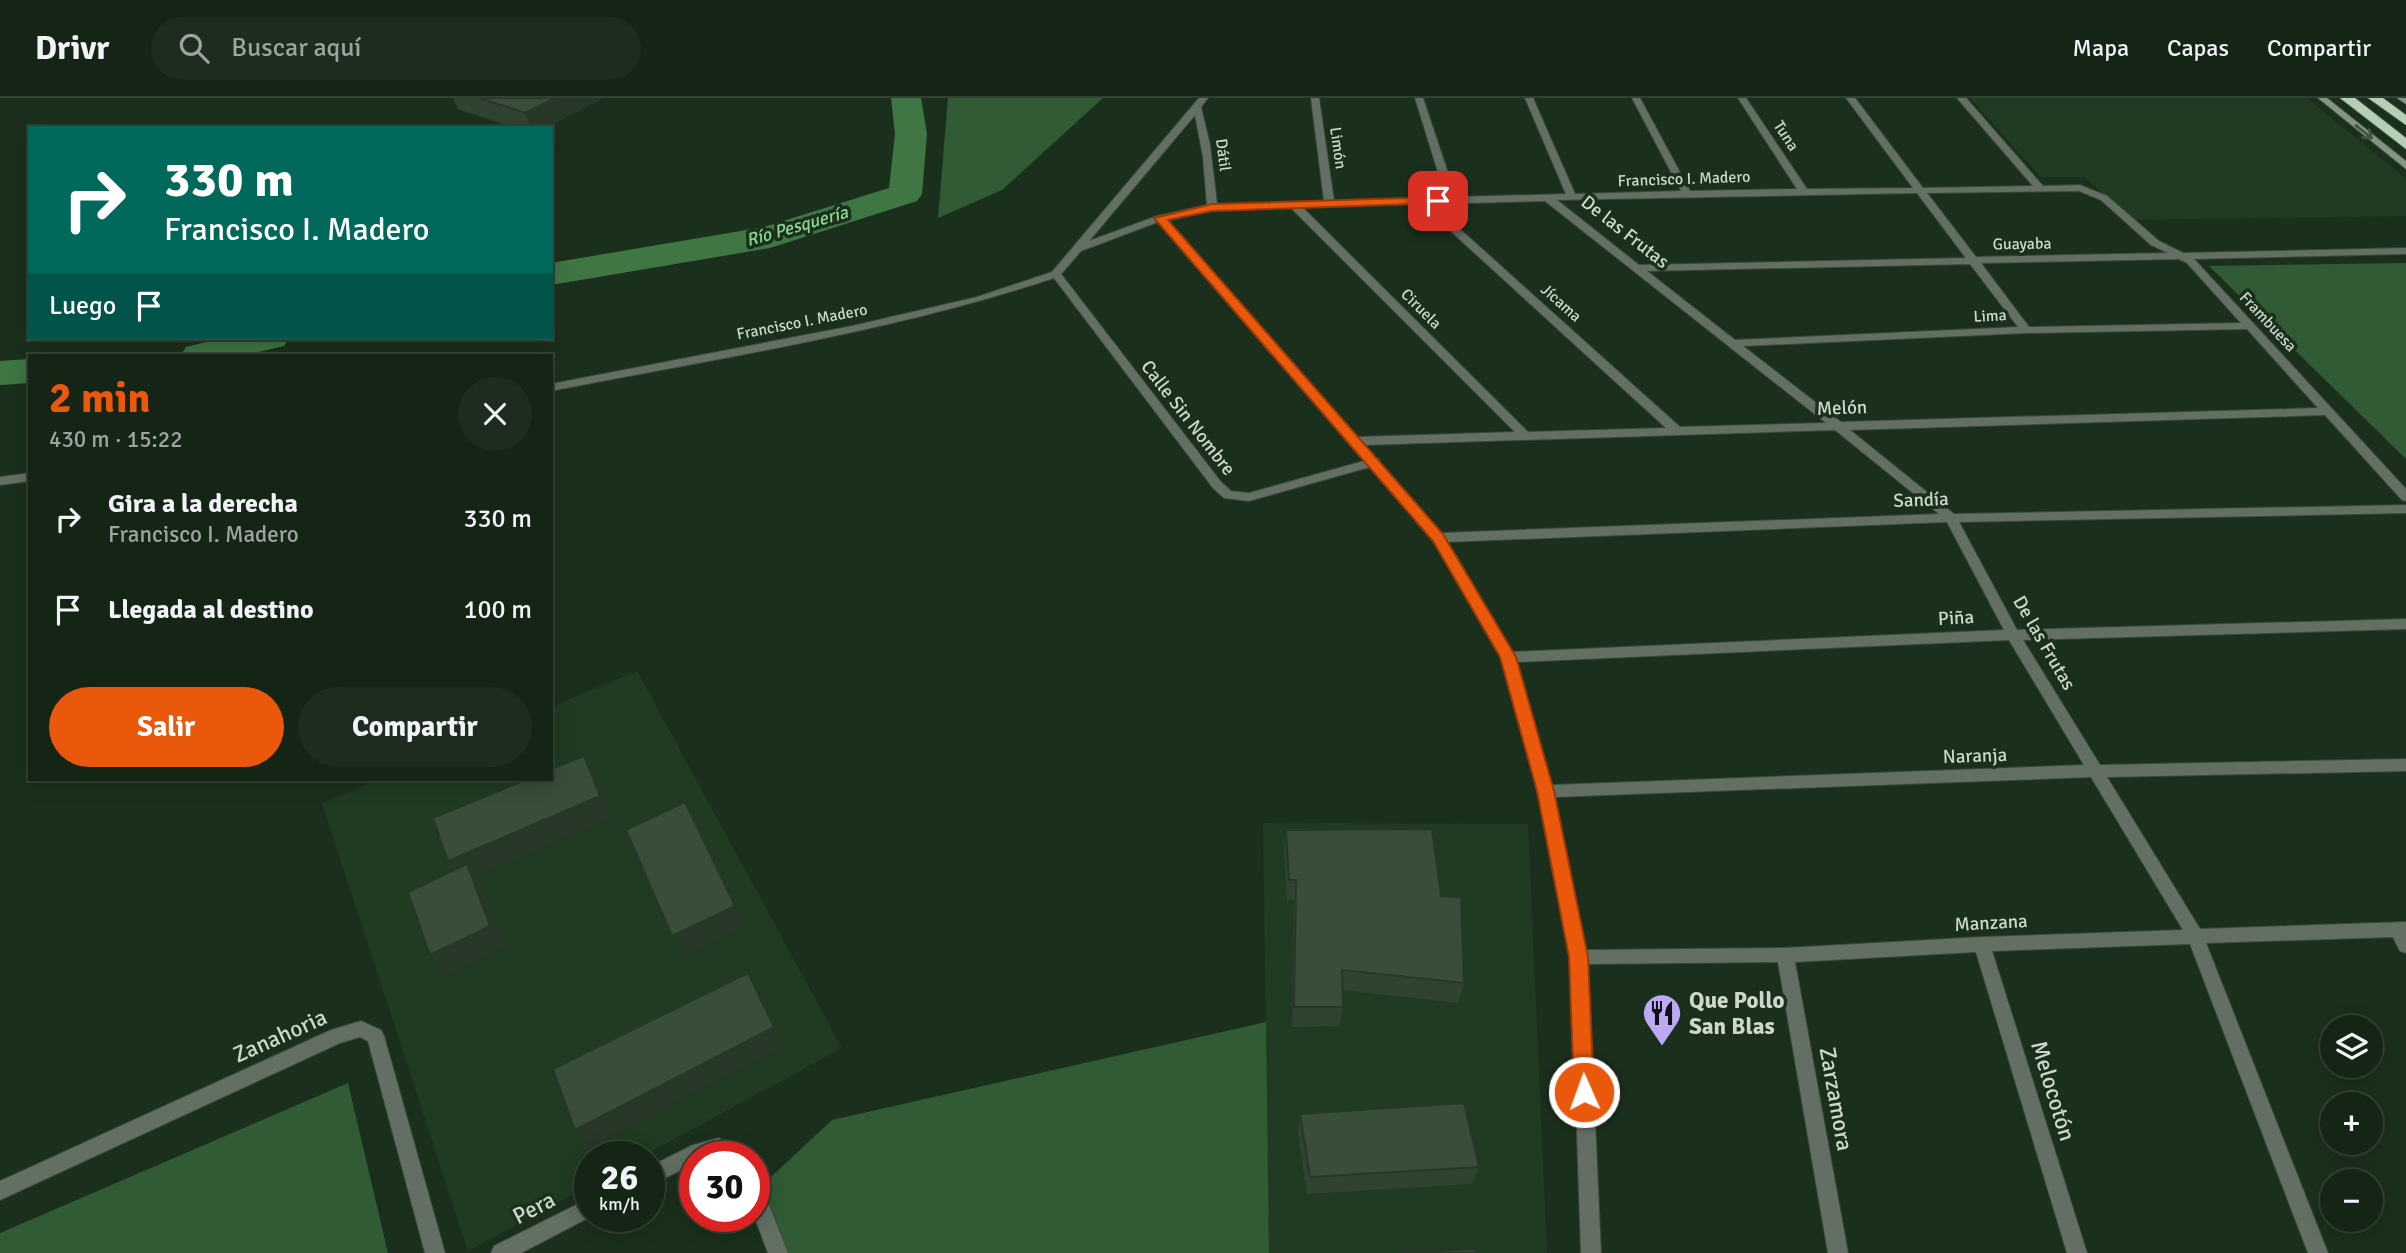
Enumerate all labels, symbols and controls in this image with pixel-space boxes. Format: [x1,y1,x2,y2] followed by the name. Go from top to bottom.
[151,17,641,80] search box
[35,28,109,69] text: Drivr
[175,29,213,67] icon: search
[231,32,361,64] text: Buscar aquí
[2073,33,2129,63] text: Mapa
[2167,33,2229,63] text: Capas
[2267,33,2371,63] text: Compartir
[1769,117,1803,155] street label: Tuna
[2354,124,2372,140] one-way arrow
[1325,126,1351,170] street label: Limón
[1211,137,1235,173] street label: Dátil
[164,150,294,210] text: 330 m
[49,154,140,245] icon: right
[1617,167,1751,191] street label: Francisco I. Madero
[1408,171,1468,231] pin
[1419,182,1457,220] icon: arrive
[1576,190,1674,274] street label: De las Frutas
[744,201,851,251] water label: Río Pesquería
[164,210,429,249] text: Francisco I. Madero
[1992,233,2052,255] street label: Guayaba
[1536,279,1586,327] street label: Jícama
[1396,284,1446,334] street label: Ciruela
[130,287,168,325] icon: arrive
[2235,288,2301,356] street label: Frambuesa
[49,290,116,322] text: Luego
[735,300,869,344] street label: Francisco I. Madero
[1973,305,2007,327] street label: Lima
[1136,356,1240,480] street label: Calle Sin Nombre
[49,373,150,424] text: 2 min
[458,377,532,451] button: close
[1816,395,1868,421] street label: Melón
[49,425,183,454] text: 430 m · 15:22
[1893,487,1949,513] street label: Sandía
[108,488,298,520] text: Gira a la derecha
[49,500,87,538] icon: right
[463,503,532,535] text: 330 m
[108,520,299,549] text: Francisco I. Madero
[49,591,87,629] icon: arrive
[2007,591,2081,695] street label: De las Frutas
[108,594,314,626] text: Llegada al destino
[463,594,532,626] text: 100 m
[1937,605,1975,631] street label: Piña
[49,687,284,767] button: Salir
[298,687,532,767] button: Compartir
[1942,743,2008,769] street label: Naranja
[1954,909,2028,937] street label: Manzana
[1689,986,1784,1041] place label: Que Pollo San Blas
[1641,992,1683,1047] restaurant icon: Que Pollo San Blas
[229,1002,331,1070] street label: Zanahoria
[2320,1015,2383,1232] map controls
[2320,1015,2383,1078] button: layers
[2024,1037,2082,1145] street label: Melocotón
[1813,1045,1859,1153] street label: Zarzamora
[1547,1055,1621,1129] position arrow
[2320,1092,2383,1155] button: +
[679,1141,770,1232] speed limit sign: 30
[601,1156,638,1199] text: 26
[2320,1169,2383,1232] button: −
[508,1185,560,1231] street label: Pera
[599,1193,640,1215] text: km/h

